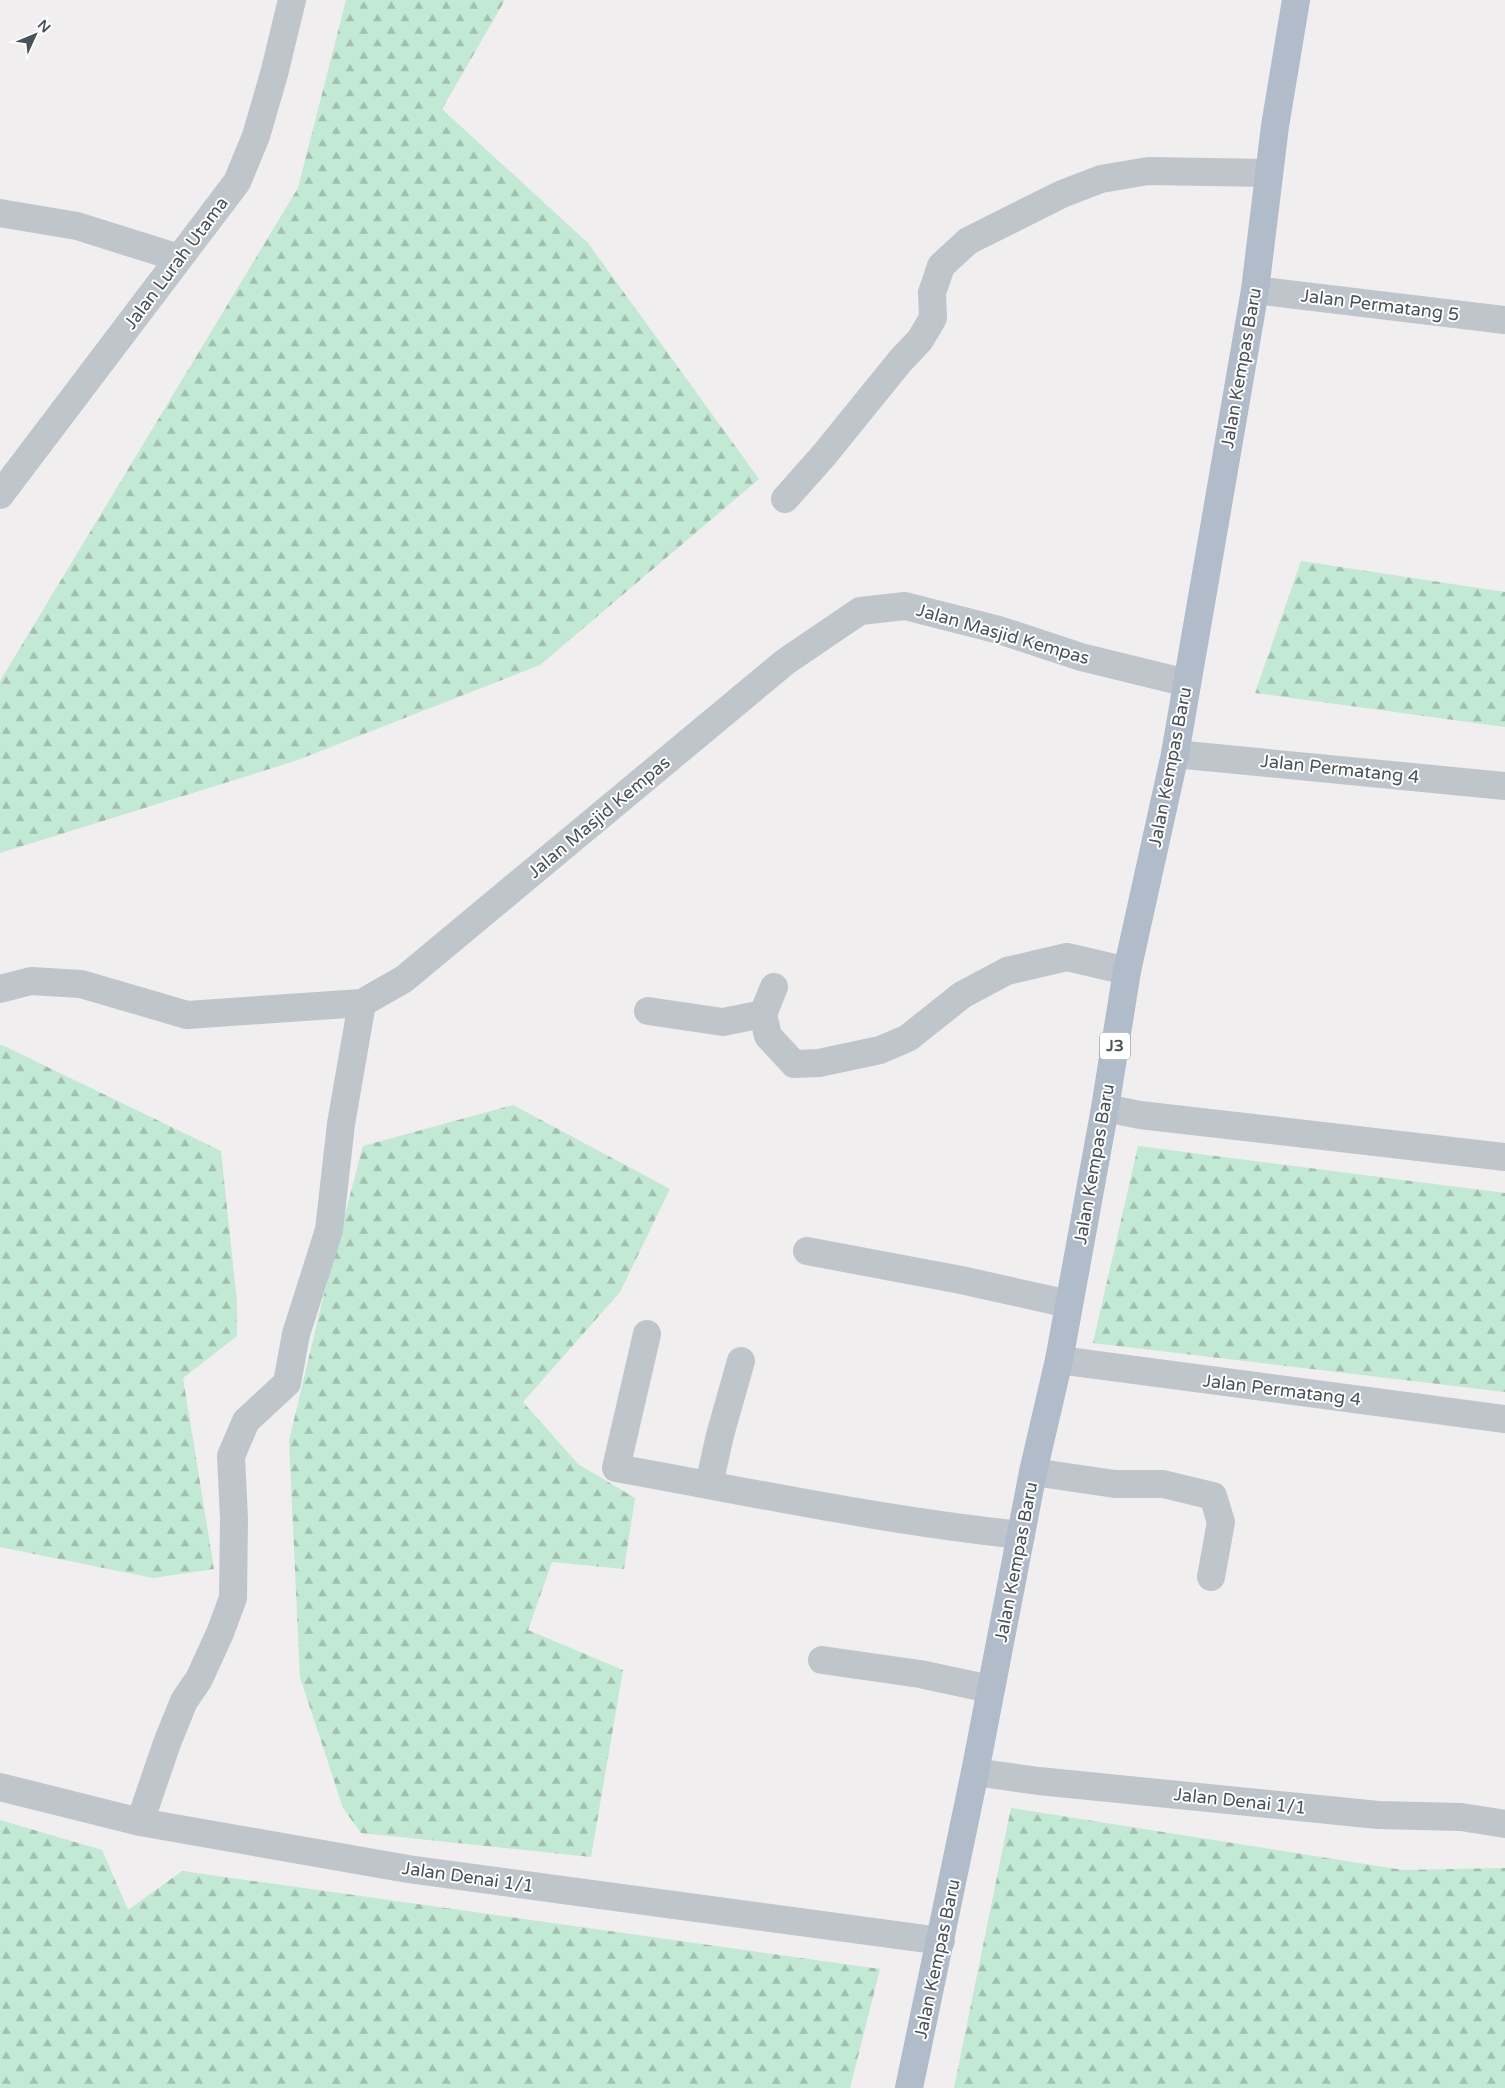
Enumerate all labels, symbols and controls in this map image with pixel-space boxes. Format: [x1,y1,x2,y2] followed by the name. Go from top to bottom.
[10,10,60,60] north arrow
[34,16,54,36] text: N
[119,193,233,333] street label: Jalan Lurah Utama
[1300,284,1460,326] street label: Jalan Permatang 5
[1216,286,1266,450] street label: Jalan Kempas Baru
[914,599,1092,669] street label: Jalan Masjid Kempas
[1144,685,1196,849] street label: Jalan Kempas Baru
[1260,750,1420,788] street label: Jalan Permatang 4
[523,751,675,883] street label: Jalan Masjid Kempas
[1100,1032,1130,1060] road number: J3
[1069,1082,1119,1246] street label: Jalan Kempas Baru
[1202,1369,1362,1411] street label: Jalan Permatang 4
[990,1480,1042,1644] street label: Jalan Kempas Baru
[1173,1783,1307,1819] street label: Jalan Denai 1/1
[401,1857,535,1897] street label: Jalan Denai 1/1
[909,1877,965,2041] street label: Jalan Kempas Baru

